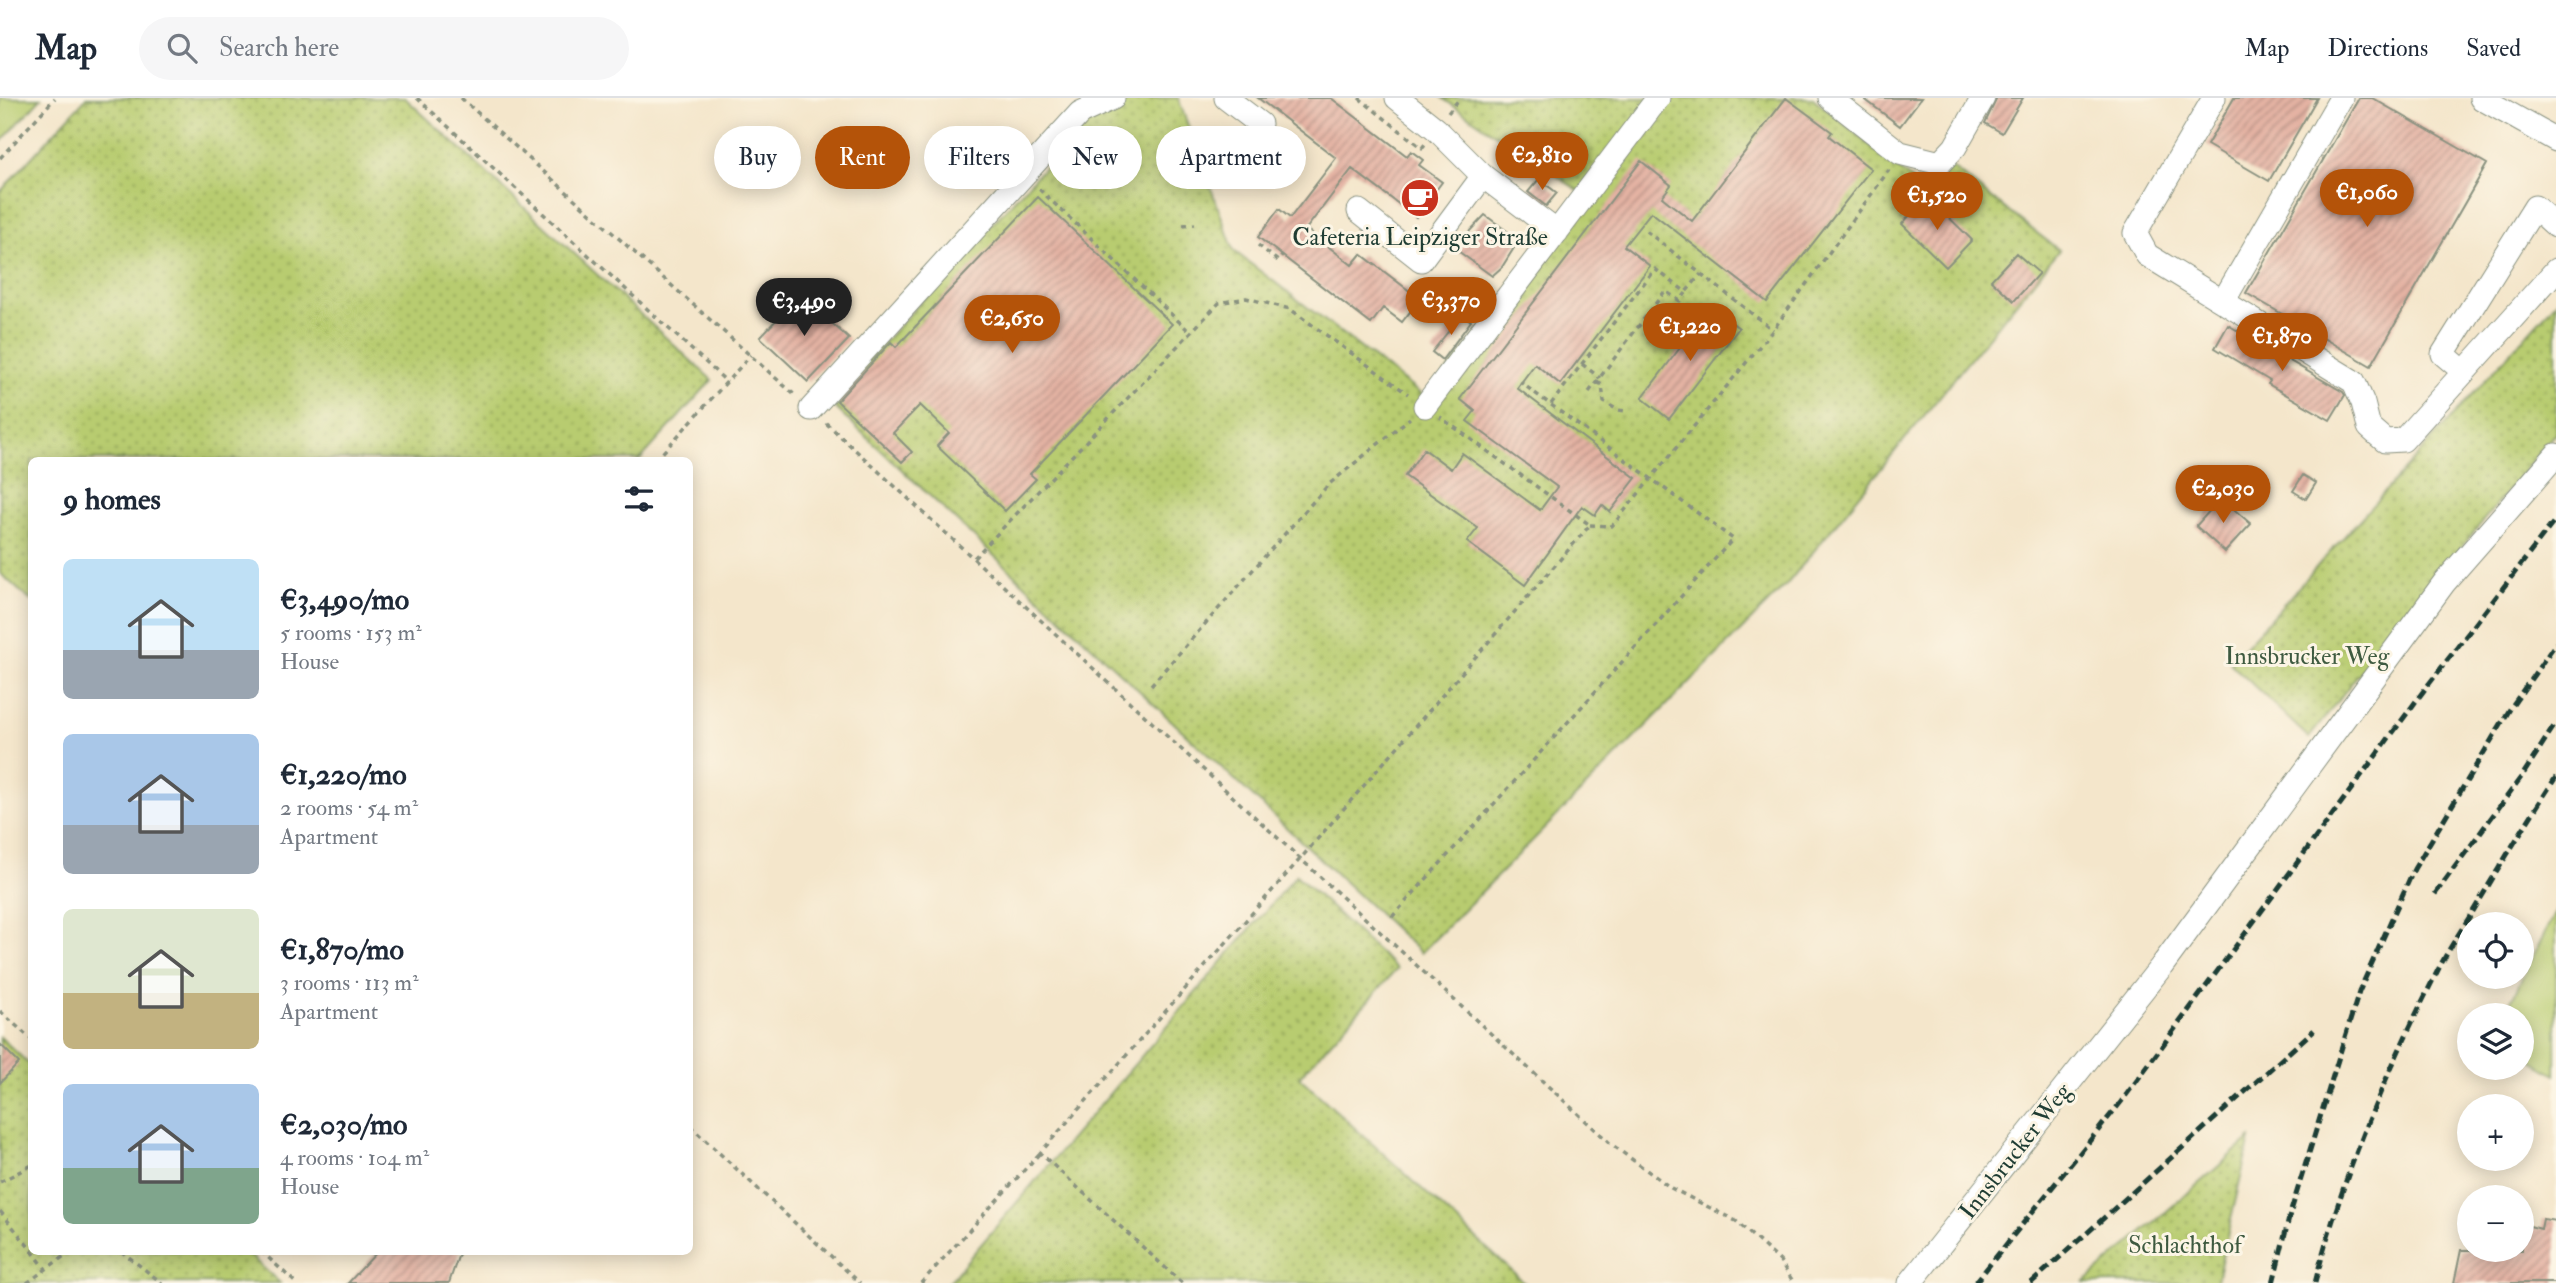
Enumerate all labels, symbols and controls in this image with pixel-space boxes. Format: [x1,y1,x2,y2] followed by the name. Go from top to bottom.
[139,17,629,80] search box
[35,28,97,69] text: Map
[163,29,201,67] icon: search
[219,32,339,64] text: Search here
[2244,33,2289,64] text: Map
[2327,33,2428,64] text: Directions
[2466,33,2521,64] text: Saved
[714,126,801,189] chip: Buy
[815,126,910,189] chip: Rent
[924,126,1034,189] chip: Filters
[1048,126,1142,189] chip: New
[1156,126,1306,189] chip: Apartment
[1485,132,1599,192] pin: €2,810
[1511,140,1573,169] text: €2,810
[2310,170,2424,229] pin: €1,060
[1880,172,1994,232] pin: €1,520
[1399,177,1441,219] cafe icon: Cafeteria Leipziger Straße
[2336,177,2398,206] text: €1,060
[1907,180,1967,209] text: €1,520
[1292,222,1548,253] place label: Cafeteria Leipziger Straße
[747,278,861,338] pin: €3,490
[1394,278,1508,337] pin: €3,370
[1422,285,1480,314] text: €3,370
[772,286,836,315] text: €3,490
[955,296,1069,355] pin: €2,650
[980,303,1044,332] text: €2,650
[1633,303,1747,363] pin: €1,220
[1659,311,1721,340] text: €1,220
[2225,314,2339,373] pin: €1,870
[2252,321,2312,350] text: €1,870
[2166,466,2280,525] pin: €2,030
[2192,473,2255,502] text: €2,030
[620,480,658,518] icon: filters
[63,481,161,518] text: 9 homes
[280,581,409,618] text: €3,490/mo
[119,587,203,671] icon: home
[280,618,422,647] text: 5 rooms · 153 m²
[2225,641,2391,672] park label: Innsbrucker Weg
[280,647,339,676] text: House
[280,756,407,793] text: €1,220/mo
[119,762,203,846] icon: home
[280,793,418,822] text: 2 rooms · 54 m²
[280,822,378,851] text: Apartment
[2457,912,2534,1262] map controls
[2457,912,2534,989] button: locate
[280,931,404,968] text: €1,870/mo
[119,937,203,1021] icon: home
[280,968,419,997] text: 3 rooms · 113 m²
[280,997,378,1026] text: Apartment
[2457,1003,2534,1080] button: layers
[1952,1076,2079,1226] street label: Innsbrucker Weg
[2457,1094,2534,1171] button: +
[280,1106,408,1143] text: €2,030/mo
[119,1112,203,1196] icon: home
[280,1143,429,1172] text: 4 rooms · 104 m²
[280,1172,339,1201] text: House
[2457,1185,2534,1262] button: −
[2128,1230,2245,1261] park label: Schlachthof

